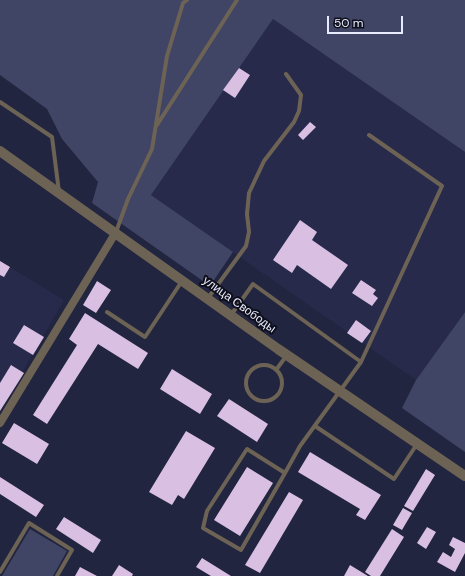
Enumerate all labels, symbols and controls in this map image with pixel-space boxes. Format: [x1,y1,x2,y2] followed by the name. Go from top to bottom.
[329,8,405,34] scale bar
[334,15,363,31] text: 50 m
[200,274,278,336] street label: улица Свободы

